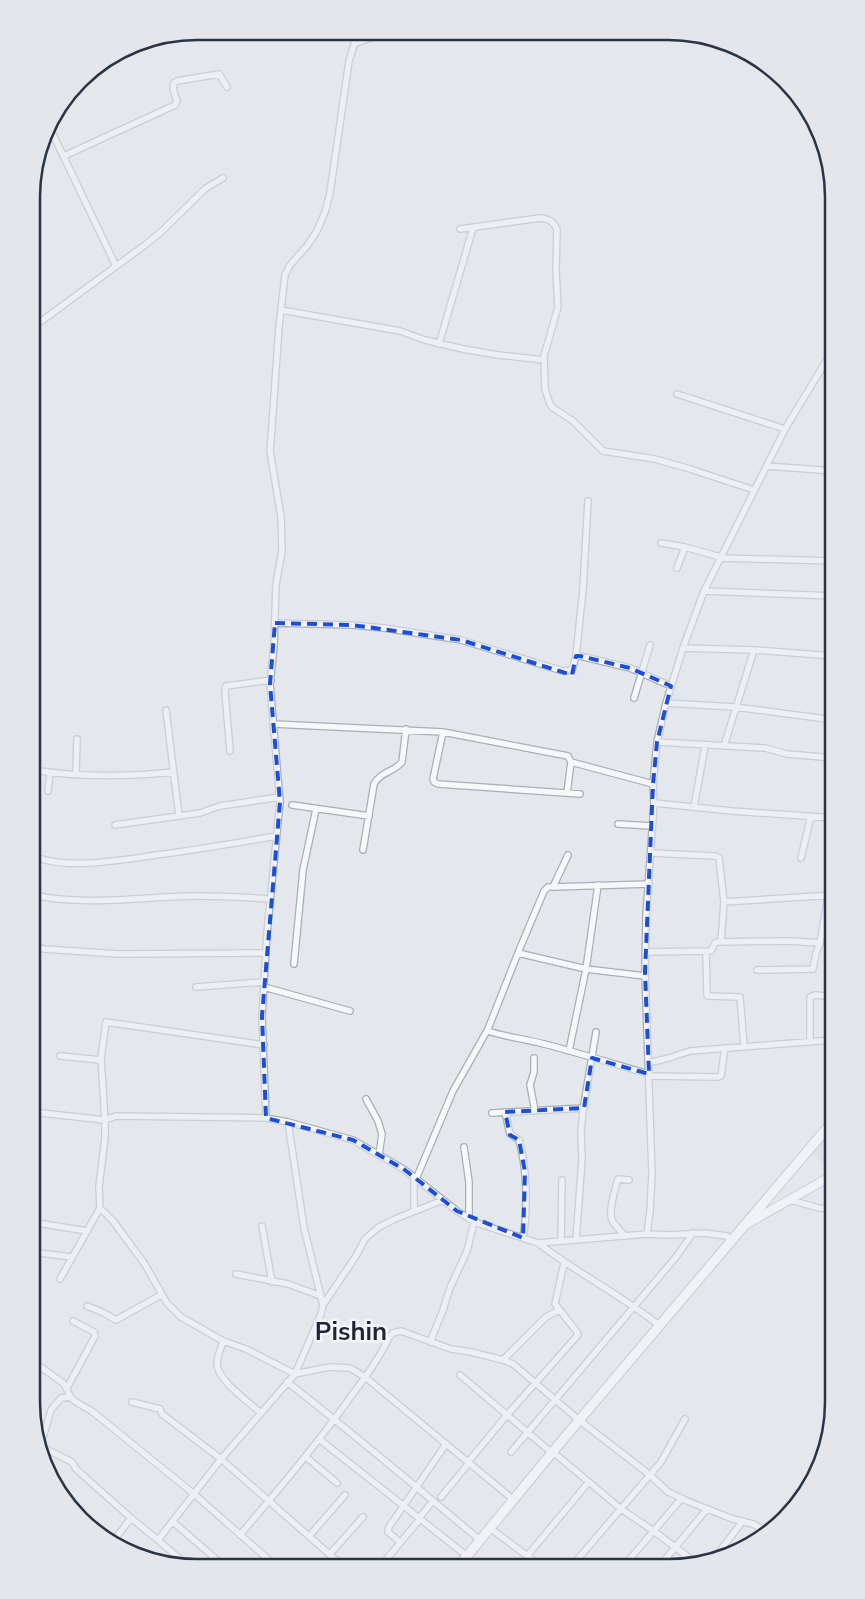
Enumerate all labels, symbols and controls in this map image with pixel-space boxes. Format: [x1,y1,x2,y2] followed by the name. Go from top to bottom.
[315,1315,387,1346] district label: Pishin

